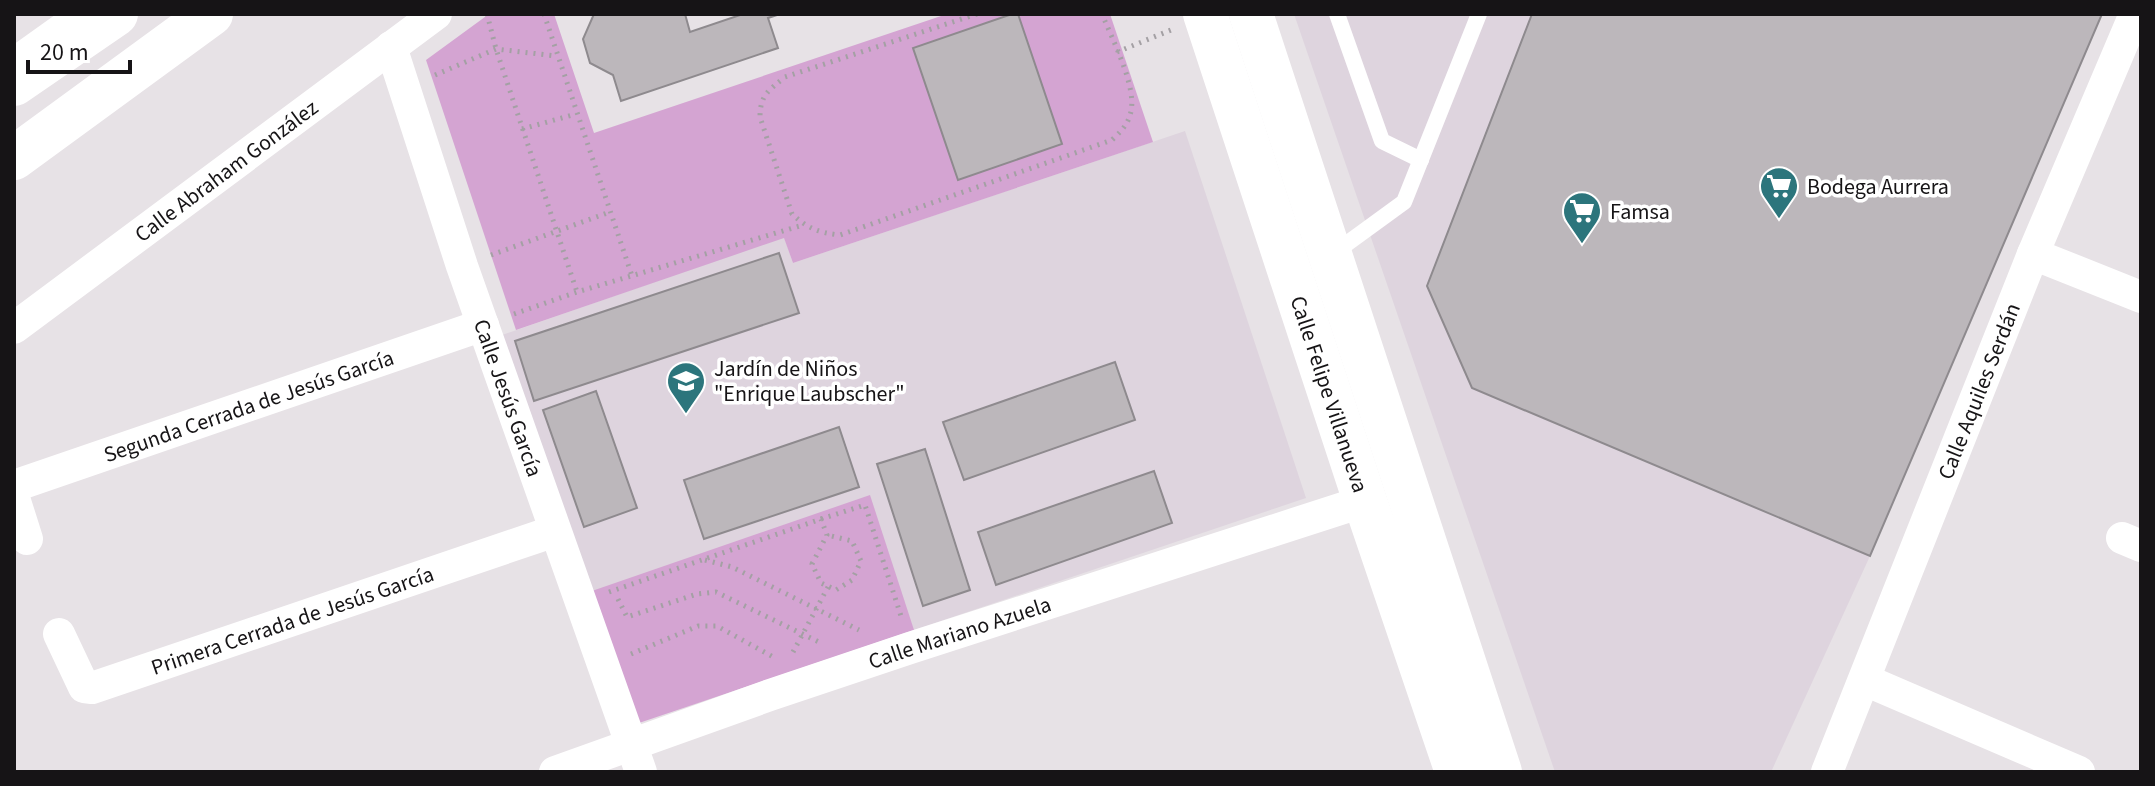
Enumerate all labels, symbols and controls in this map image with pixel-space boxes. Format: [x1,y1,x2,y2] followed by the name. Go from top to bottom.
[28,24,130,74] scale bar
[40,35,89,70] text: 20 m
[128,92,325,250] street label: Calle Abraham González
[1758,165,1800,220] supermarket icon: Bodega Aurrera
[1807,171,1949,203] place label: Bodega Aurrera
[1561,190,1603,245] supermarket icon: Famsa
[1610,196,1670,228] place label: Famsa
[1282,292,1376,497] street label: Calle Felipe Villanueva
[1930,298,2029,484] street label: Calle Aquiles Serdán
[465,315,550,481] street label: Calle Jesús García
[100,342,398,471] street label: Segunda Cerrada de Jesús García
[714,353,905,410] place label: Jardín de Niños "Enrique Laubscher"
[665,360,707,415] school or university icon: Jardín de Niños "Enrique Laubscher"
[147,558,438,684] street label: Primera Cerrada de Jesús García
[864,588,1055,678] street label: Calle Mariano Azuela

